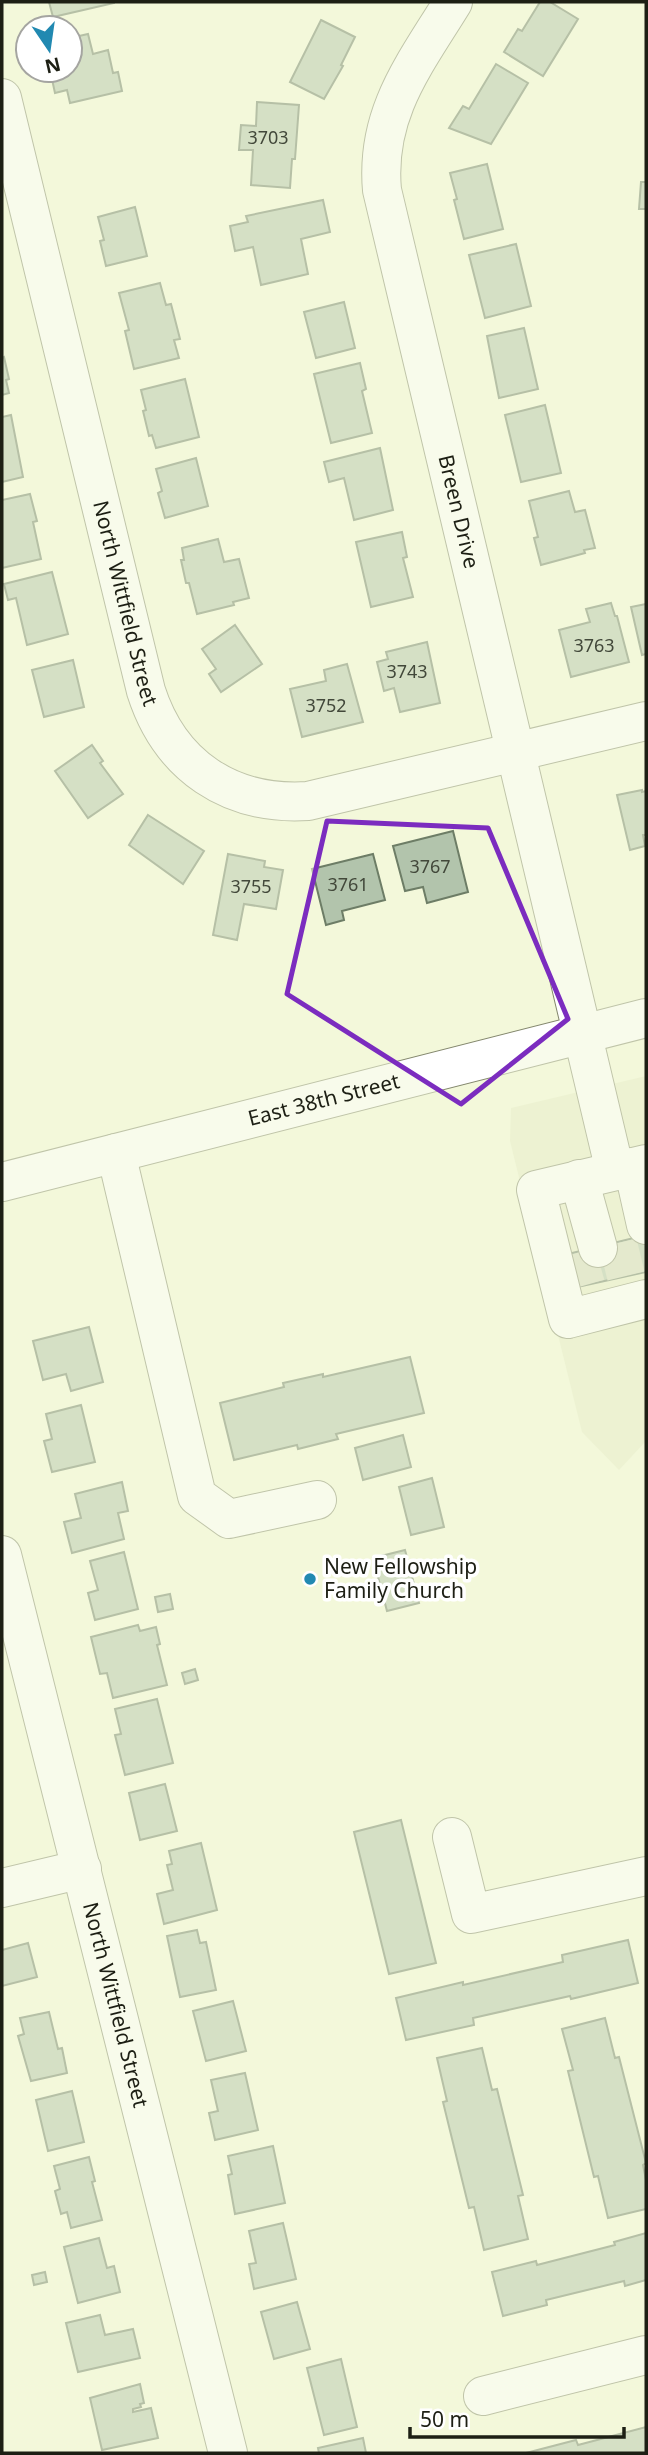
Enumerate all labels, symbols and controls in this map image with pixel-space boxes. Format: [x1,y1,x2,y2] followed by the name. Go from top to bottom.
[14,14,84,84] north arrow
[42,51,63,80] text: N
[247,125,289,149] house number: 3703
[432,452,486,571] street label: Breen Drive
[87,497,165,710] street label: North Wittfield Street
[573,633,615,657] house number: 3763
[386,659,428,683] house number: 3743
[305,693,347,717] house number: 3752
[409,854,451,878] house number: 3767
[327,872,369,896] house number: 3761
[230,874,272,898] house number: 3755
[245,1066,403,1132] street label: East 38th Street
[324,1552,477,1604] place label: New Fellowship Family Church
[302,1571,318,1587] marker: New Fellowship Family Church
[77,1899,156,2111] street label: North Wittfield Street
[410,2396,624,2440] scale bar
[420,2405,469,2433] text: 50 m

